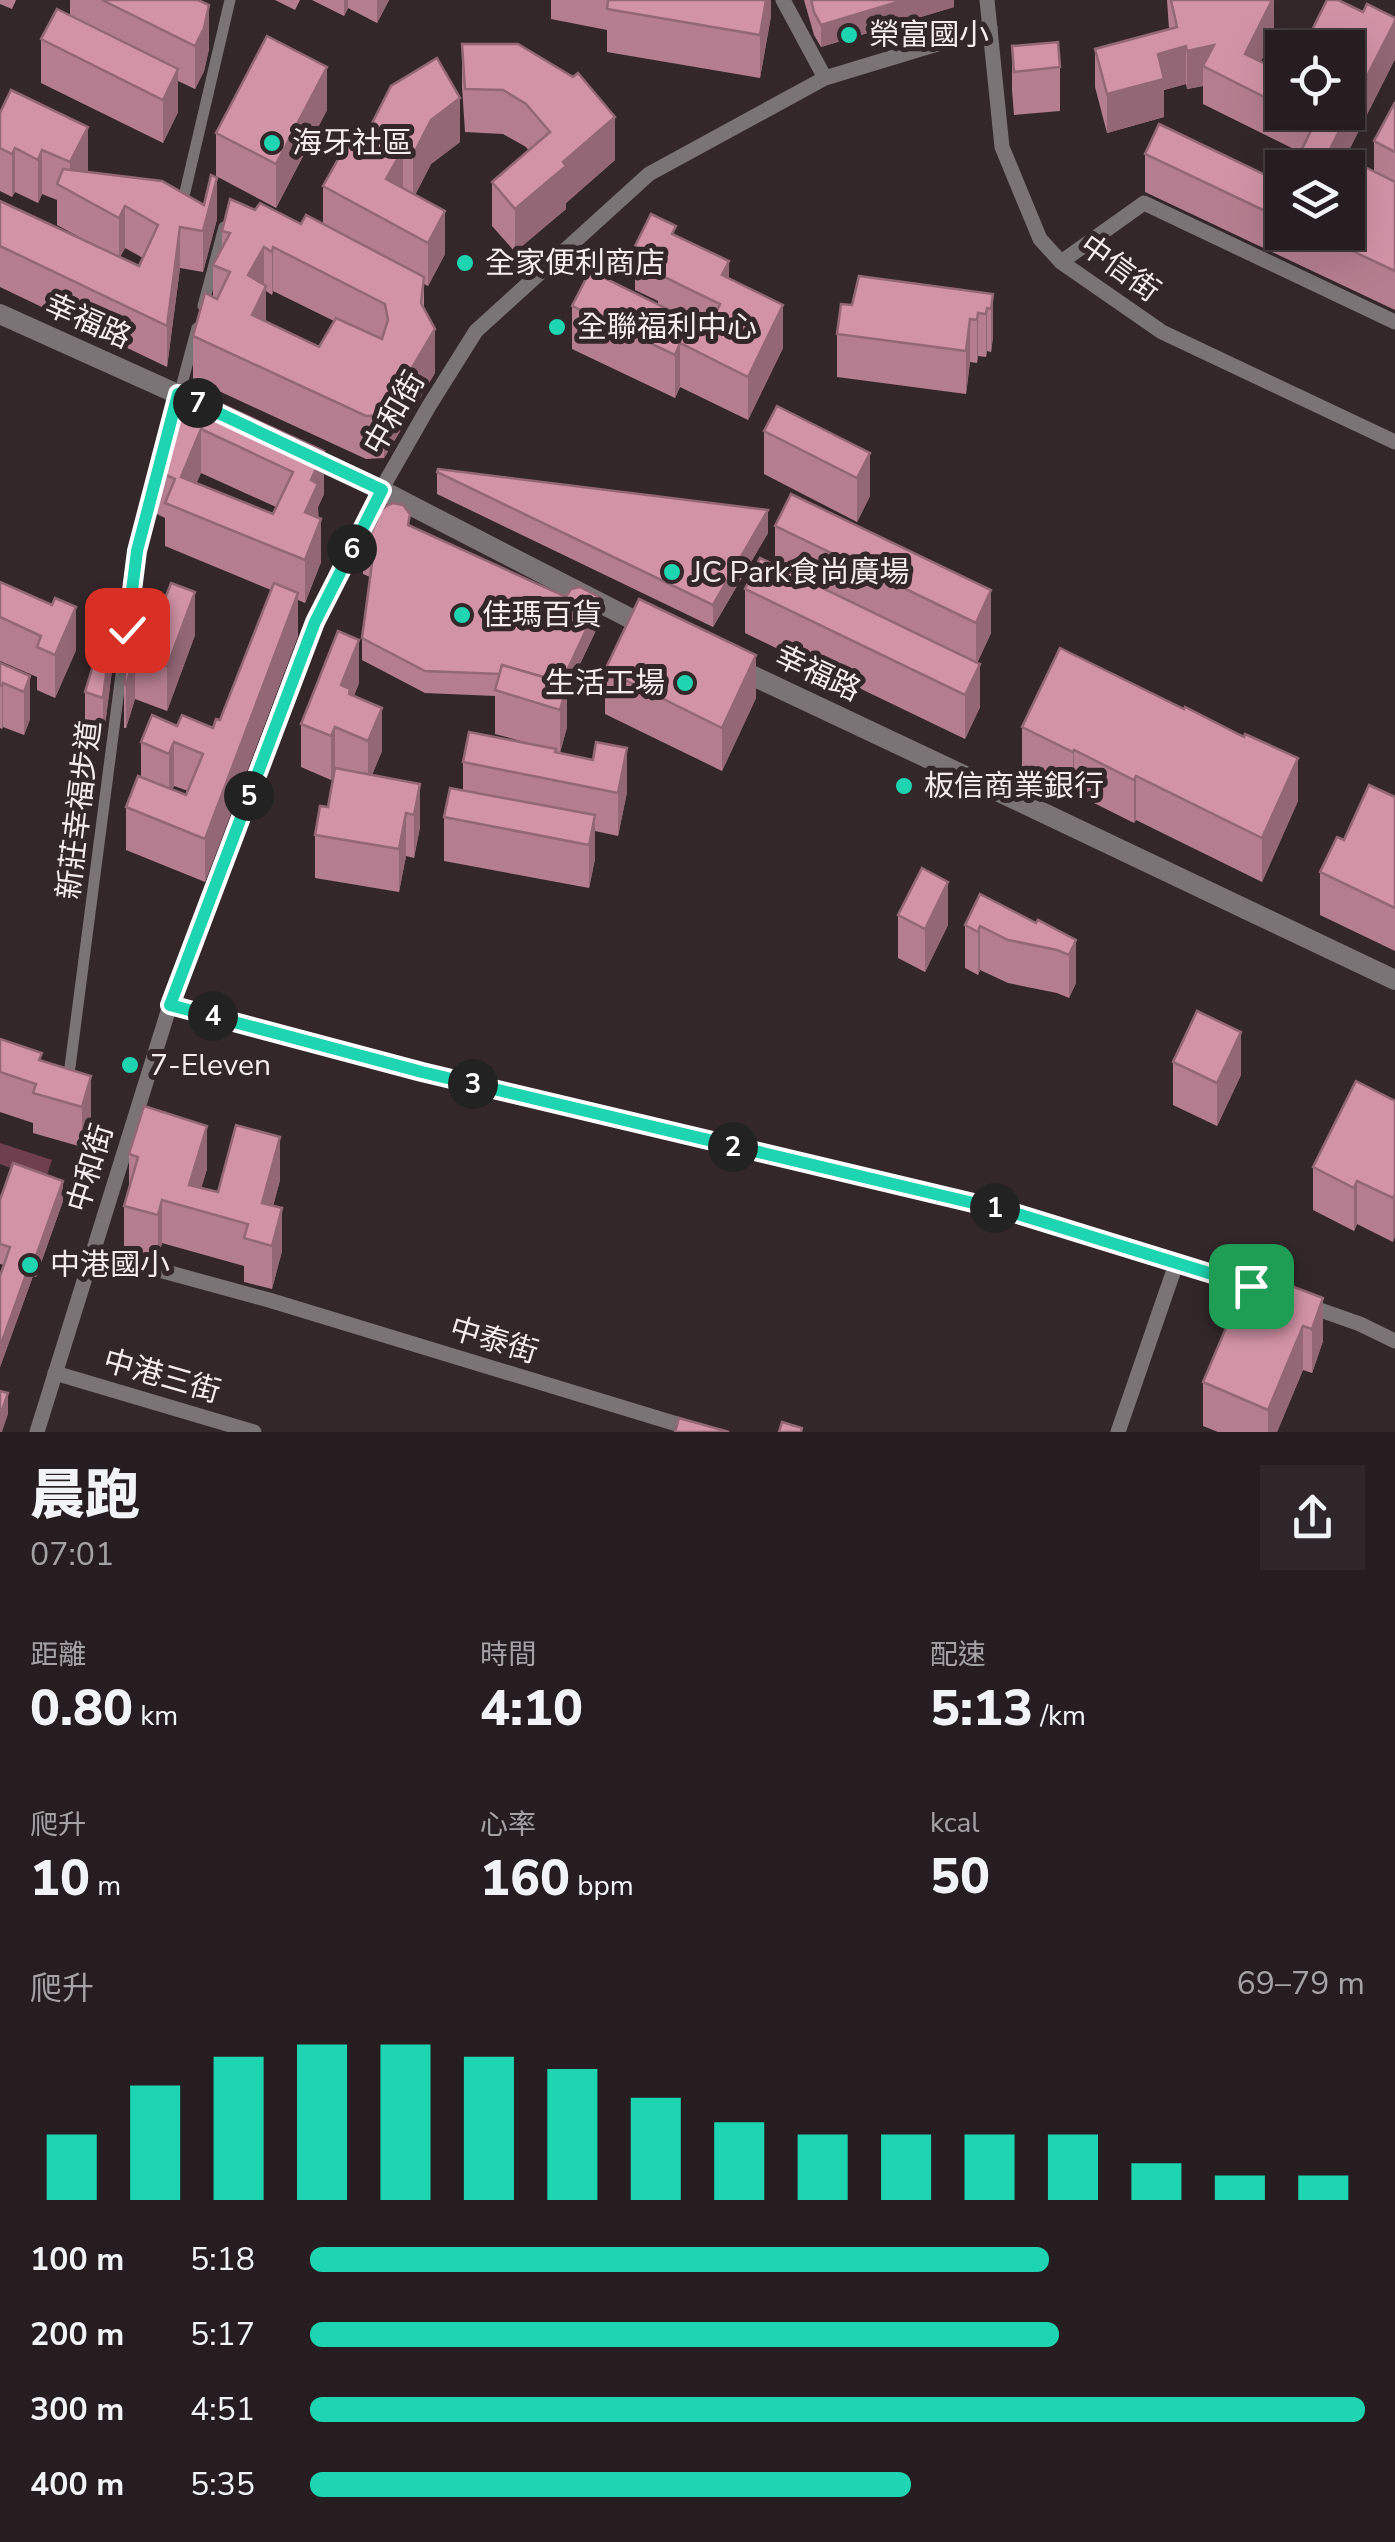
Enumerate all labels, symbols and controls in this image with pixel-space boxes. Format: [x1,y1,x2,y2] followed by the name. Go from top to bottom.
[869,15,989,56] place label: 榮富國小
[838,24,860,46] marker: 榮富國小
[1265,30,1365,250] map controls
[1265,30,1365,130] button: locate
[292,123,412,164] place label: 海牙社區
[261,132,283,154] marker: 海牙社區
[1265,150,1365,250] button: layers
[1071,225,1168,311] street label: 中信街
[485,243,665,284] place label: 全家便利商店
[454,252,476,274] marker: 全家便利商店
[38,284,137,358] street label: 幸福路
[577,307,757,348] place label: 全聯福利中心
[546,316,568,338] marker: 全聯福利中心
[354,364,435,462] street label: 中和街
[173,378,223,428] pin: 7
[190,384,206,422] text: 7
[327,524,377,574] pin: 6
[344,530,360,568] text: 6
[691,552,910,593] place label: JC Park食尚廣場
[661,561,683,583] marker: JC Park食尚廣場
[85,588,170,673] pin
[482,595,602,636] place label: 佳瑪百貨
[100,603,155,658] icon: check
[451,604,473,626] marker: 佳瑪百貨
[768,636,867,711] street label: 幸福路
[545,663,665,704] place label: 生活工場
[674,672,696,694] marker: 生活工場
[48,718,111,902] street label: 新莊幸福步道
[924,766,1104,807] place label: 板信商業銀行
[224,771,274,821] pin: 5
[893,775,915,797] marker: 板信商業銀行
[241,777,257,815] text: 5
[188,991,238,1041] pin: 4
[205,997,221,1035] text: 4
[150,1045,271,1086] place label: 7-Eleven
[119,1054,141,1076] marker: 7-Eleven
[448,1059,498,1109] pin: 3
[465,1065,481,1103] text: 3
[58,1119,123,1217] street label: 中和街
[708,1122,758,1172] pin: 2
[725,1128,741,1166] text: 2
[970,1183,1020,1233] pin: 1
[987,1189,1003,1227] text: 1
[1209,1244,1294,1329] pin
[50,1245,170,1286] place label: 中港國小
[19,1254,41,1276] marker: 中港國小
[1224,1259,1279,1314] icon: arrive
[445,1308,543,1373] street label: 中泰街
[99,1340,225,1413] street label: 中港三街
[30,1458,140,1533] text: 晨跑
[1260,1465,1365,1570] button: share
[30,1533,114,1576] text: 07:01
[30,1636,86,1674] text: 距離
[480,1636,536,1674] text: 時間
[930,1636,986,1674] text: 配速
[30,1674,133,1743] text: 0.80
[480,1674,583,1743] text: 4:10
[930,1674,1033,1743] text: 5:13
[133,1697,178,1735] text: km
[1033,1697,1086,1735] text: /km
[930,1804,980,1842] text: kcal
[30,1806,86,1844] text: 爬升
[480,1806,536,1844] text: 心率
[930,1842,990,1911] text: 50
[30,1844,90,1913] text: 10
[480,1844,570,1913] text: 160
[90,1867,121,1905] text: m
[570,1867,634,1905] text: bpm
[1237,1962,1365,2005] text: 69–79 m
[30,1967,94,2010] text: 爬升
[30,2238,124,2281] text: 100 m
[190,2238,255,2281] text: 5:18
[30,2313,124,2356] text: 200 m
[190,2313,255,2356] text: 5:17
[30,2388,124,2431] text: 300 m
[190,2388,255,2431] text: 4:51
[30,2463,124,2506] text: 400 m
[190,2463,255,2506] text: 5:35

